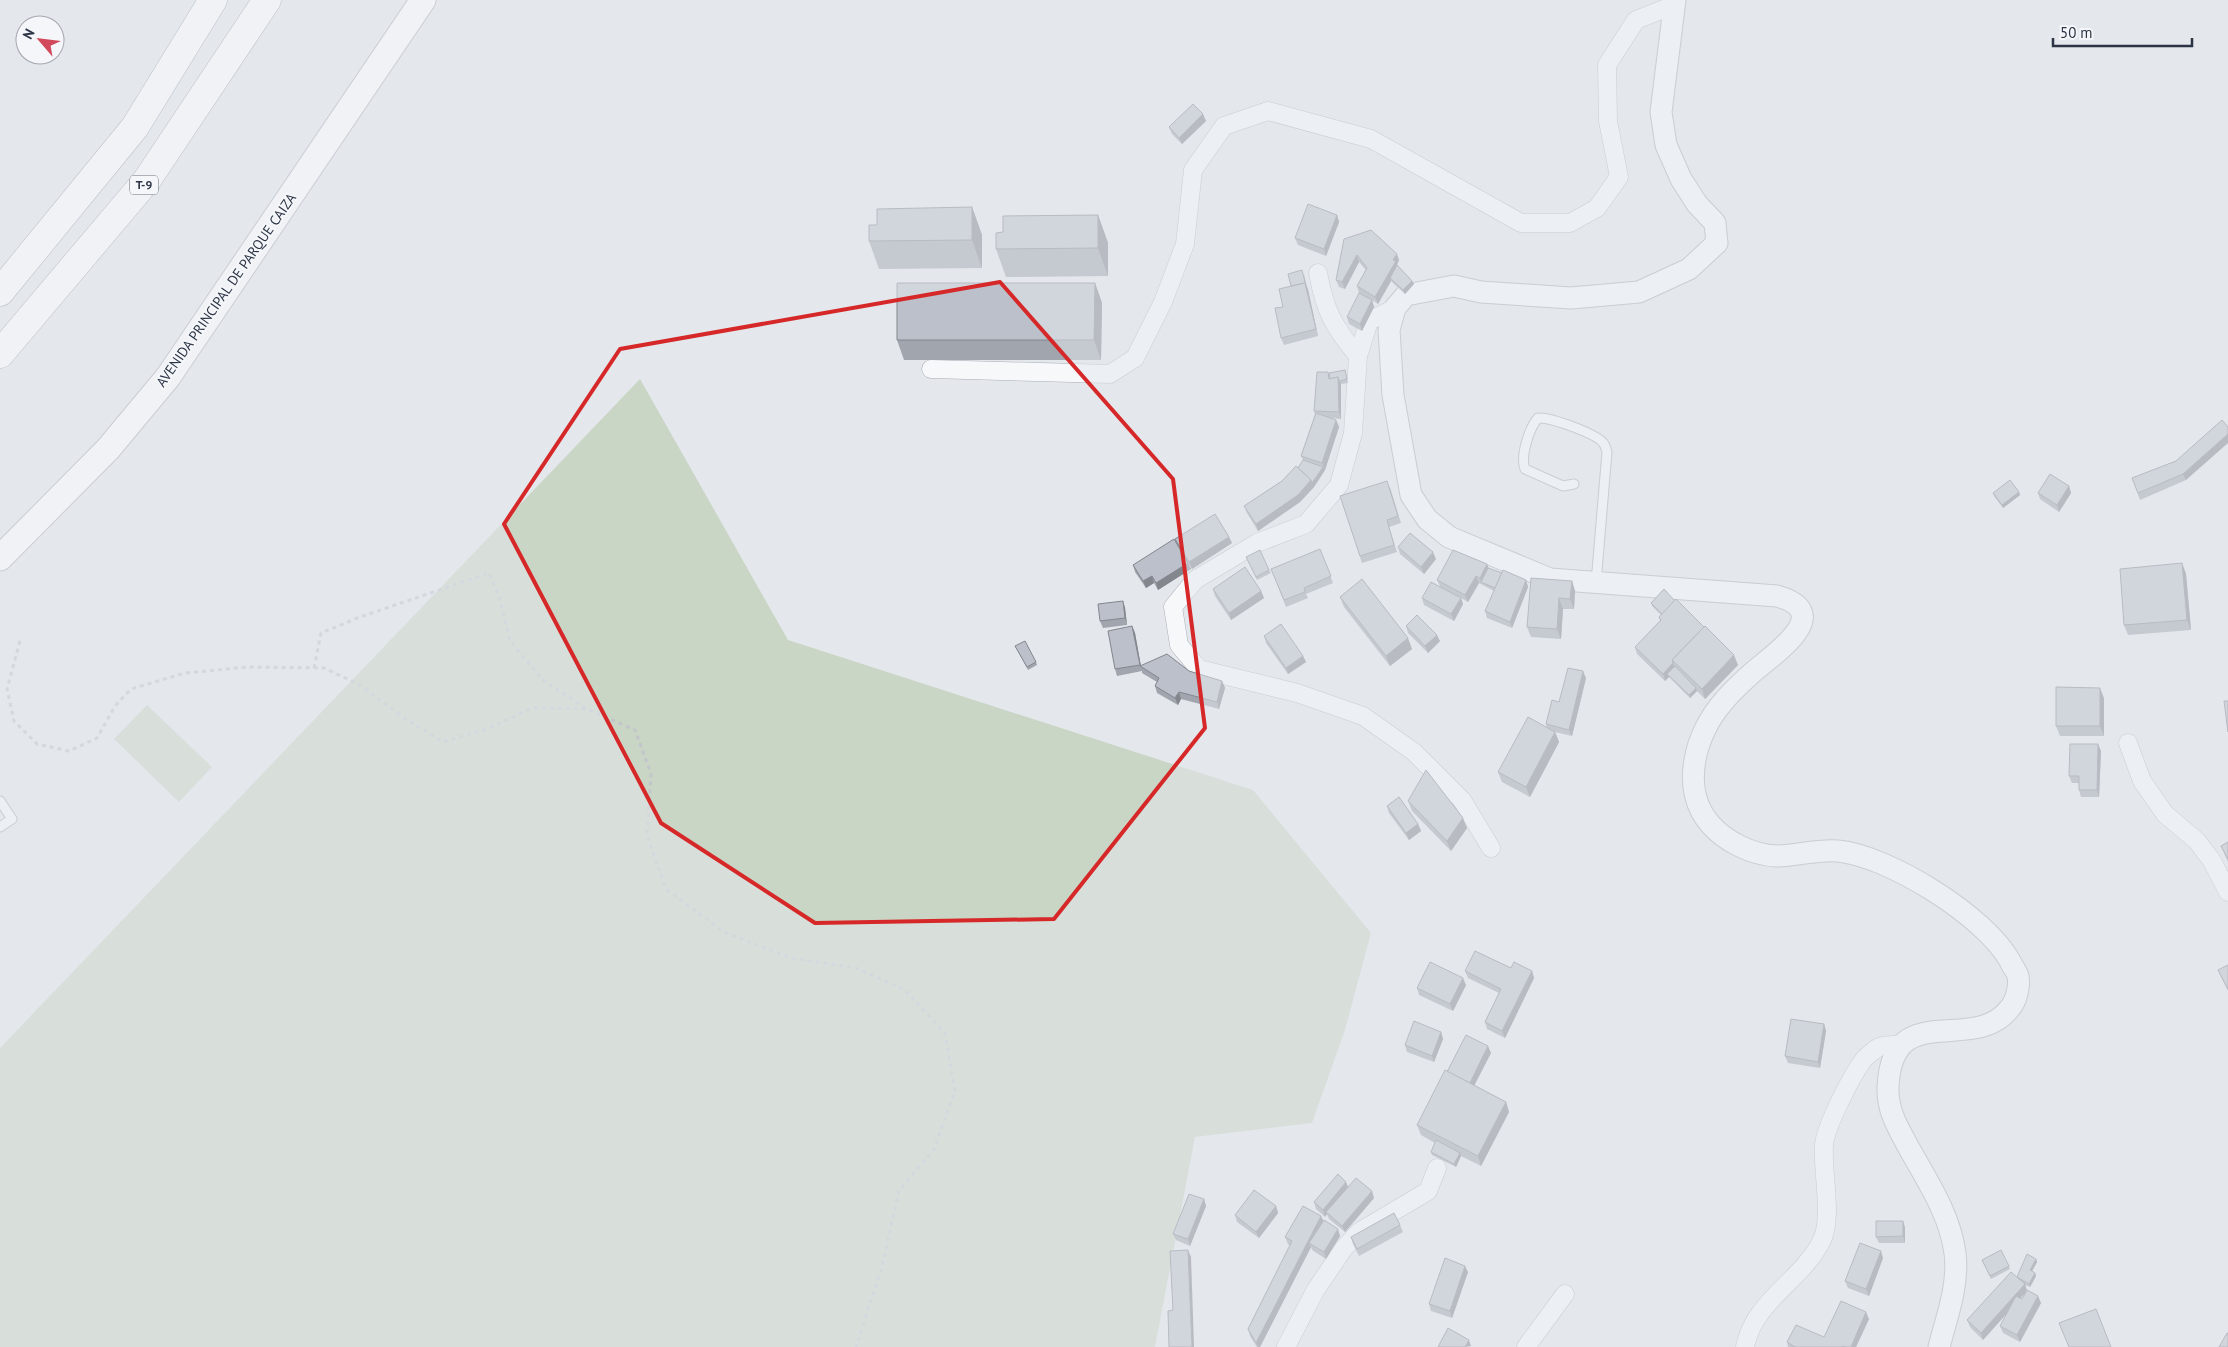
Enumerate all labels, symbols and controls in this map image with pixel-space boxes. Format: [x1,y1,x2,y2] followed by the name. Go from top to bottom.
[15,15,65,65] north arrow
[2053,15,2192,47] scale bar
[2060,23,2093,42] text: 50 m
[18,26,39,42] text: N
[130,176,158,194] road number: T-9
[152,189,301,390] street label: AVENIDA PRINCIPAL DE PARQUE CAIZA

